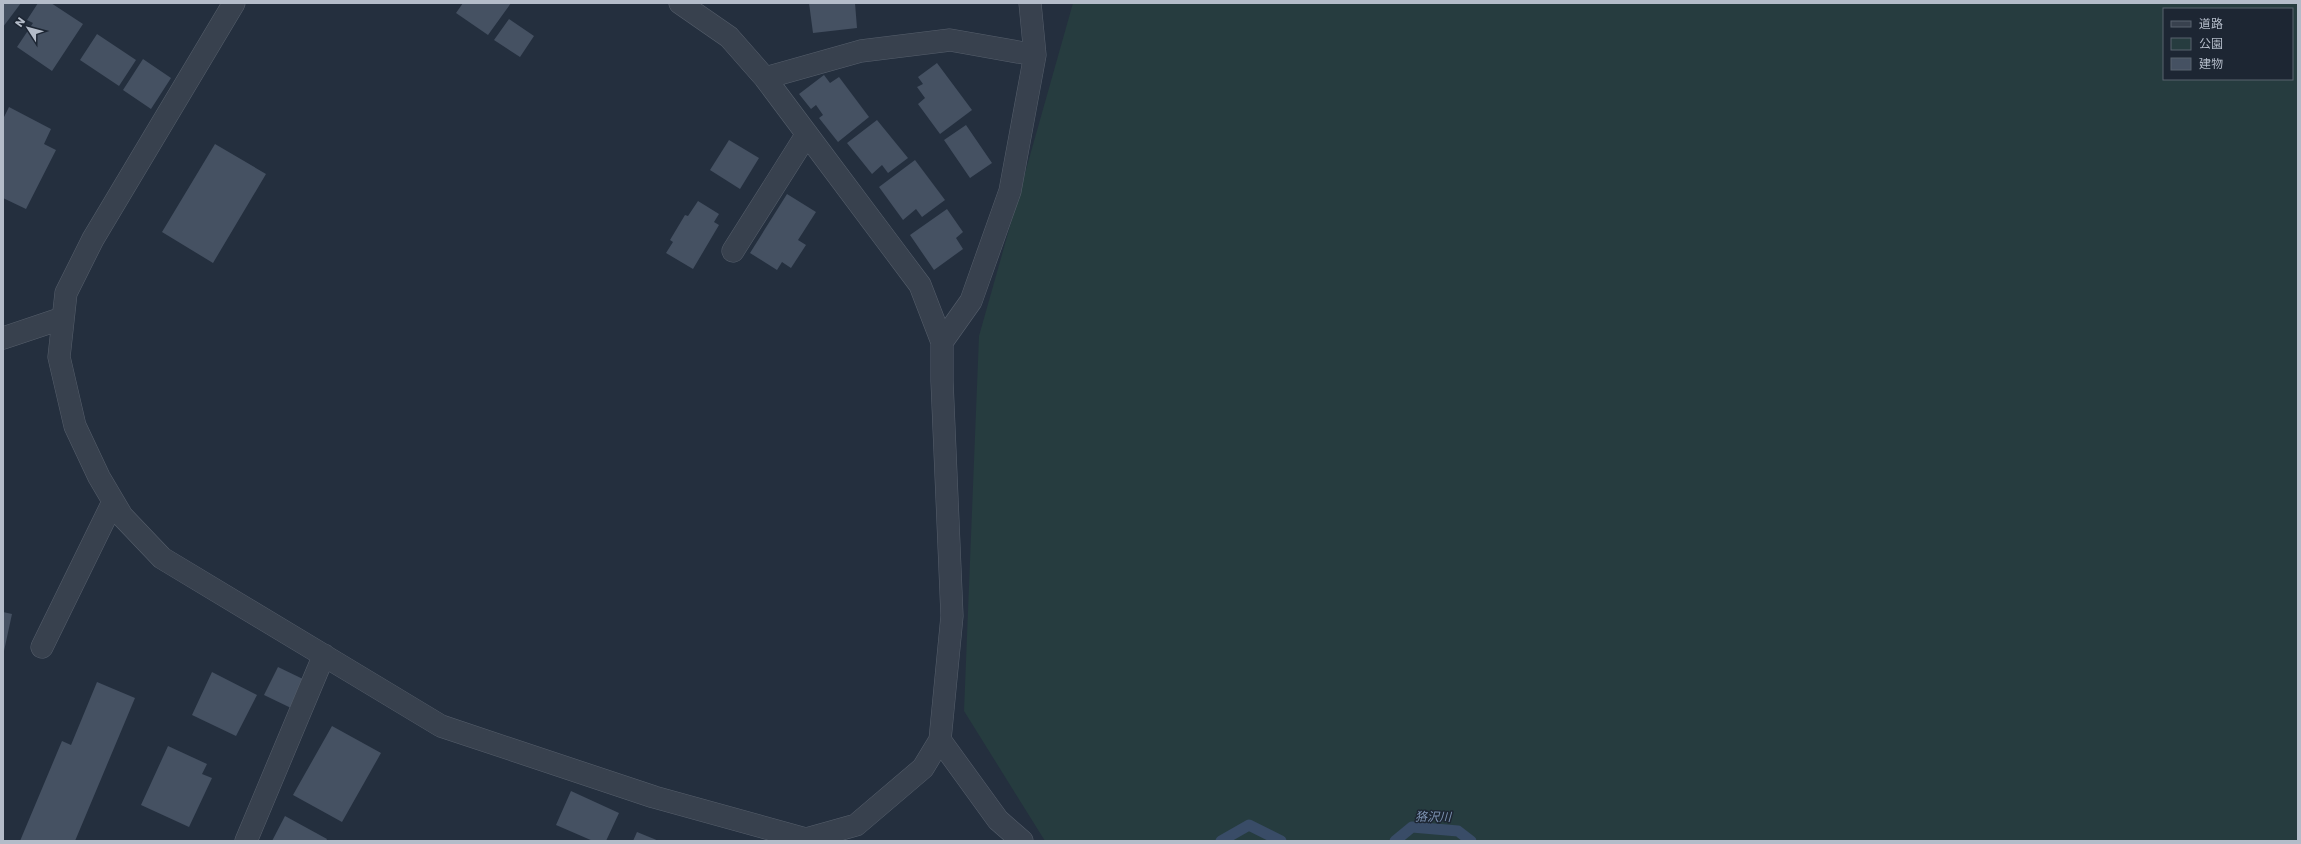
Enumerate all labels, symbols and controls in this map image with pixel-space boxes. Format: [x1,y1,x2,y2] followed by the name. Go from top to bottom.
[8,8,48,48] north arrow
[2163,8,2293,80] legend
[11,14,29,30] text: N
[2199,15,2223,32] text: 道路
[2199,35,2223,52] text: 公園
[2199,55,2223,72] text: 建物
[1415,808,1453,825] water label: 狢沢川

